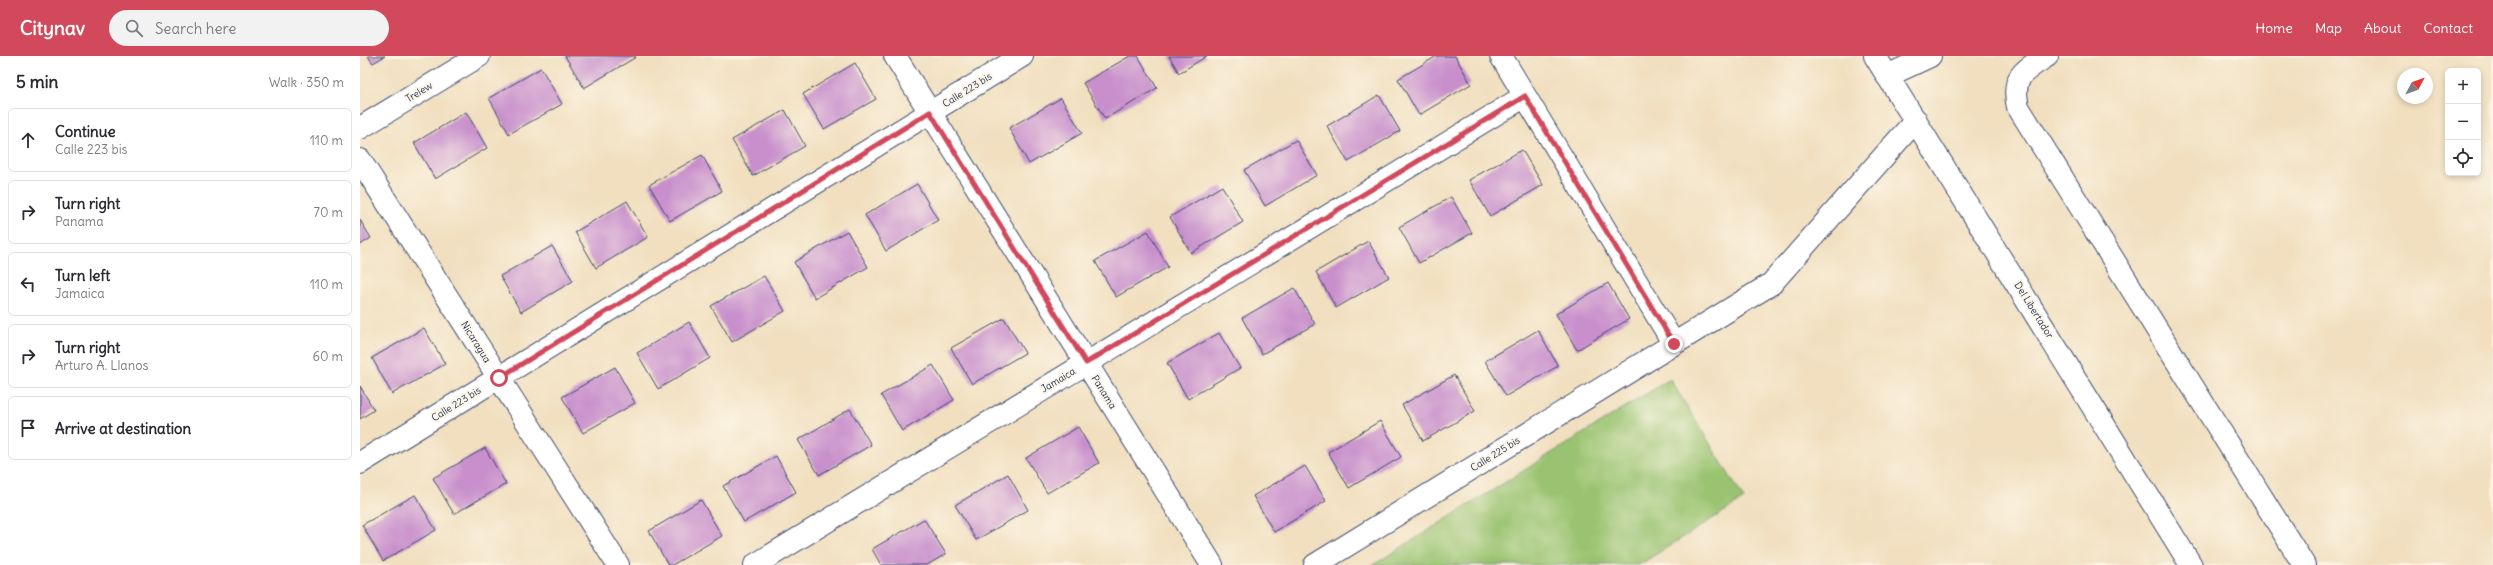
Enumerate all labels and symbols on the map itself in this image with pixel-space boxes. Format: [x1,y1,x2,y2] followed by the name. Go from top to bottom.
[2397,68,2433,104] north arrow
[940,69,994,110] street label: Calle 223 bis
[403,79,435,105] street label: Trelew
[2011,279,2057,341] street label: Del Libertador
[458,319,494,365] street label: Nicaragua
[1665,335,1683,353] route end
[1038,364,1078,395] street label: Jamaica
[490,369,508,387] route start
[1089,373,1120,412] street label: Panama
[429,383,483,424] street label: Calle 223 bis
[1468,433,1523,474] street label: Calle 225 bis

